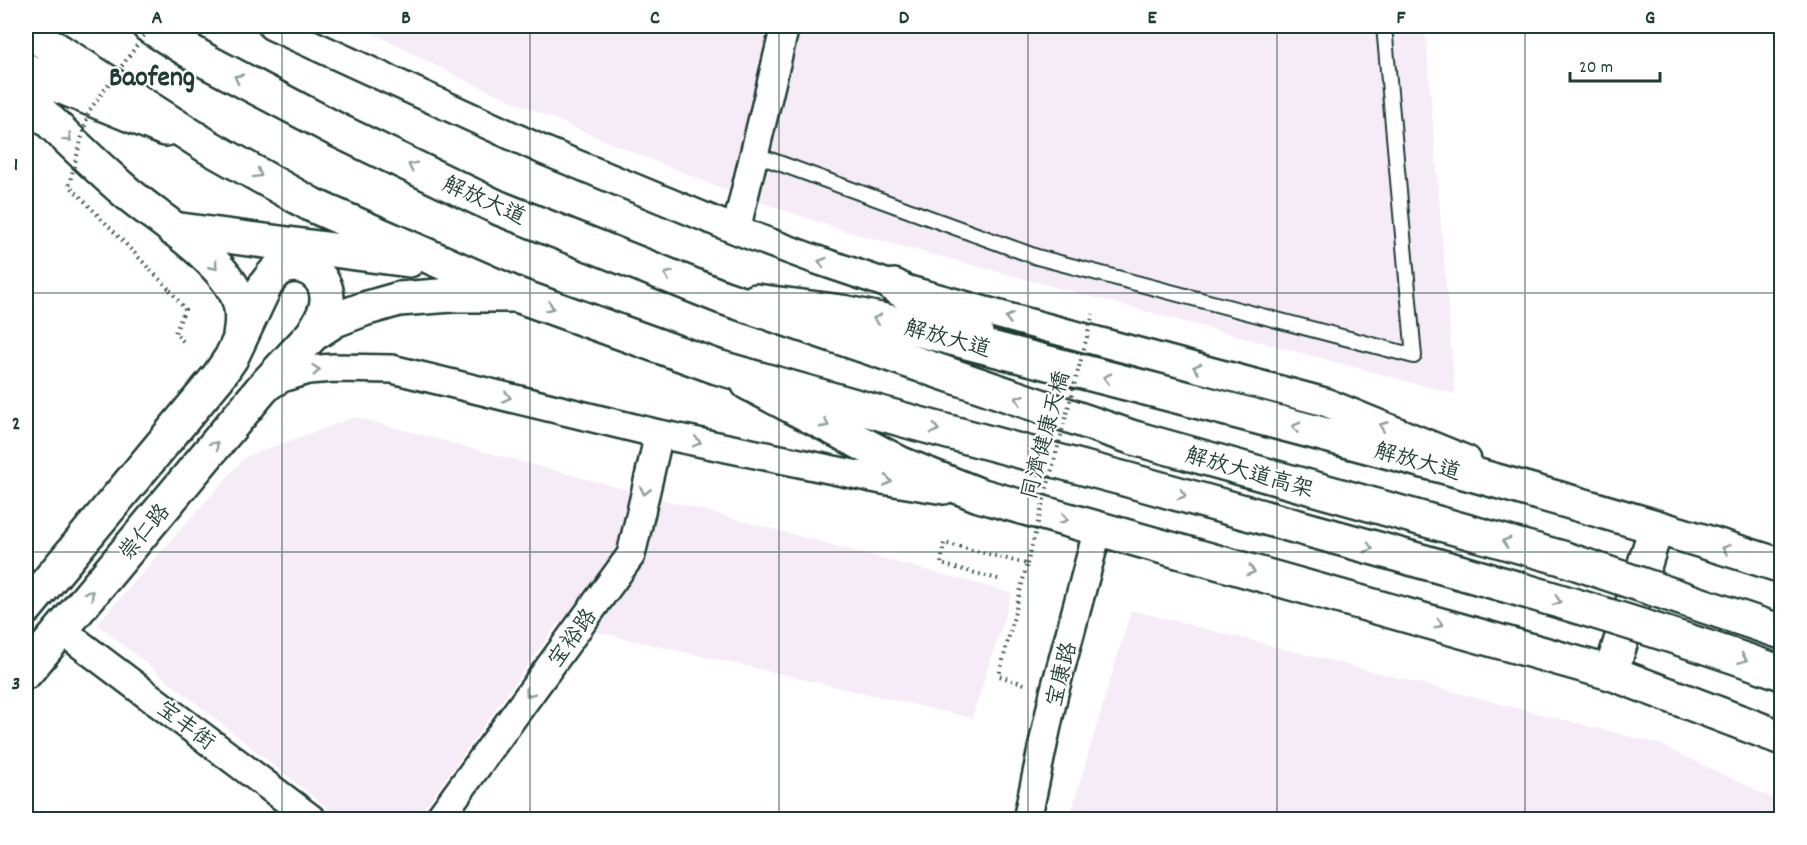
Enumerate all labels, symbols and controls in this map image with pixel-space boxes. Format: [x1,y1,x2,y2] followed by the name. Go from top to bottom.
[152,5,163,33] text: A
[401,5,411,33] text: B
[650,5,660,33] text: C
[899,5,910,33] text: D
[1147,5,1157,33] text: E
[1397,5,1407,33] text: F
[1645,5,1655,33] text: G
[1570,45,1660,83] scale bar
[1579,56,1613,81] text: 20 m
[109,60,195,100] district label: Baofeng
[233,74,244,85] one-way arrow
[61,131,71,142] one-way arrow
[14,152,18,180] text: 1
[407,161,418,173] one-way arrow
[252,167,262,179] one-way arrow
[437,170,530,234] street label: 解放大道
[817,256,828,269] one-way arrow
[207,260,218,270] one-way arrow
[663,270,674,283] one-way arrow
[544,300,555,313] one-way arrow
[873,313,883,326] one-way arrow
[1004,313,1015,325] one-way arrow
[901,314,994,367] street label: 解放大道
[1193,363,1203,375] one-way arrow
[311,364,320,377] one-way arrow
[1015,368,1079,504] street label: 同濟健康天橋
[1102,373,1112,386] one-way arrow
[502,389,512,402] one-way arrow
[1015,394,1025,406] one-way arrow
[12,411,20,439] text: 2
[818,417,829,428] one-way arrow
[930,421,940,434] one-way arrow
[1379,421,1390,433] one-way arrow
[1291,422,1302,434] one-way arrow
[692,435,702,448] one-way arrow
[1371,437,1464,490] street label: 解放大道
[208,441,219,452] one-way arrow
[1181,441,1317,507] street label: 解放大道高架
[883,475,892,487] one-way arrow
[640,486,653,496] one-way arrow
[1176,488,1186,500] one-way arrow
[113,498,179,568] street label: 崇仁路
[1058,512,1068,524] one-way arrow
[1501,537,1512,549] one-way arrow
[1364,540,1374,553] one-way arrow
[1721,544,1732,556] one-way arrow
[1246,564,1256,577] one-way arrow
[82,590,93,601] one-way arrow
[1551,593,1562,606] one-way arrow
[542,603,606,675] street label: 宝裕路
[1433,617,1444,629] one-way arrow
[1040,639,1086,711] street label: 宝康路
[1737,652,1748,665] one-way arrow
[12,671,20,699] text: 3
[526,687,537,698] one-way arrow
[149,695,221,759] street label: 宝丰街

